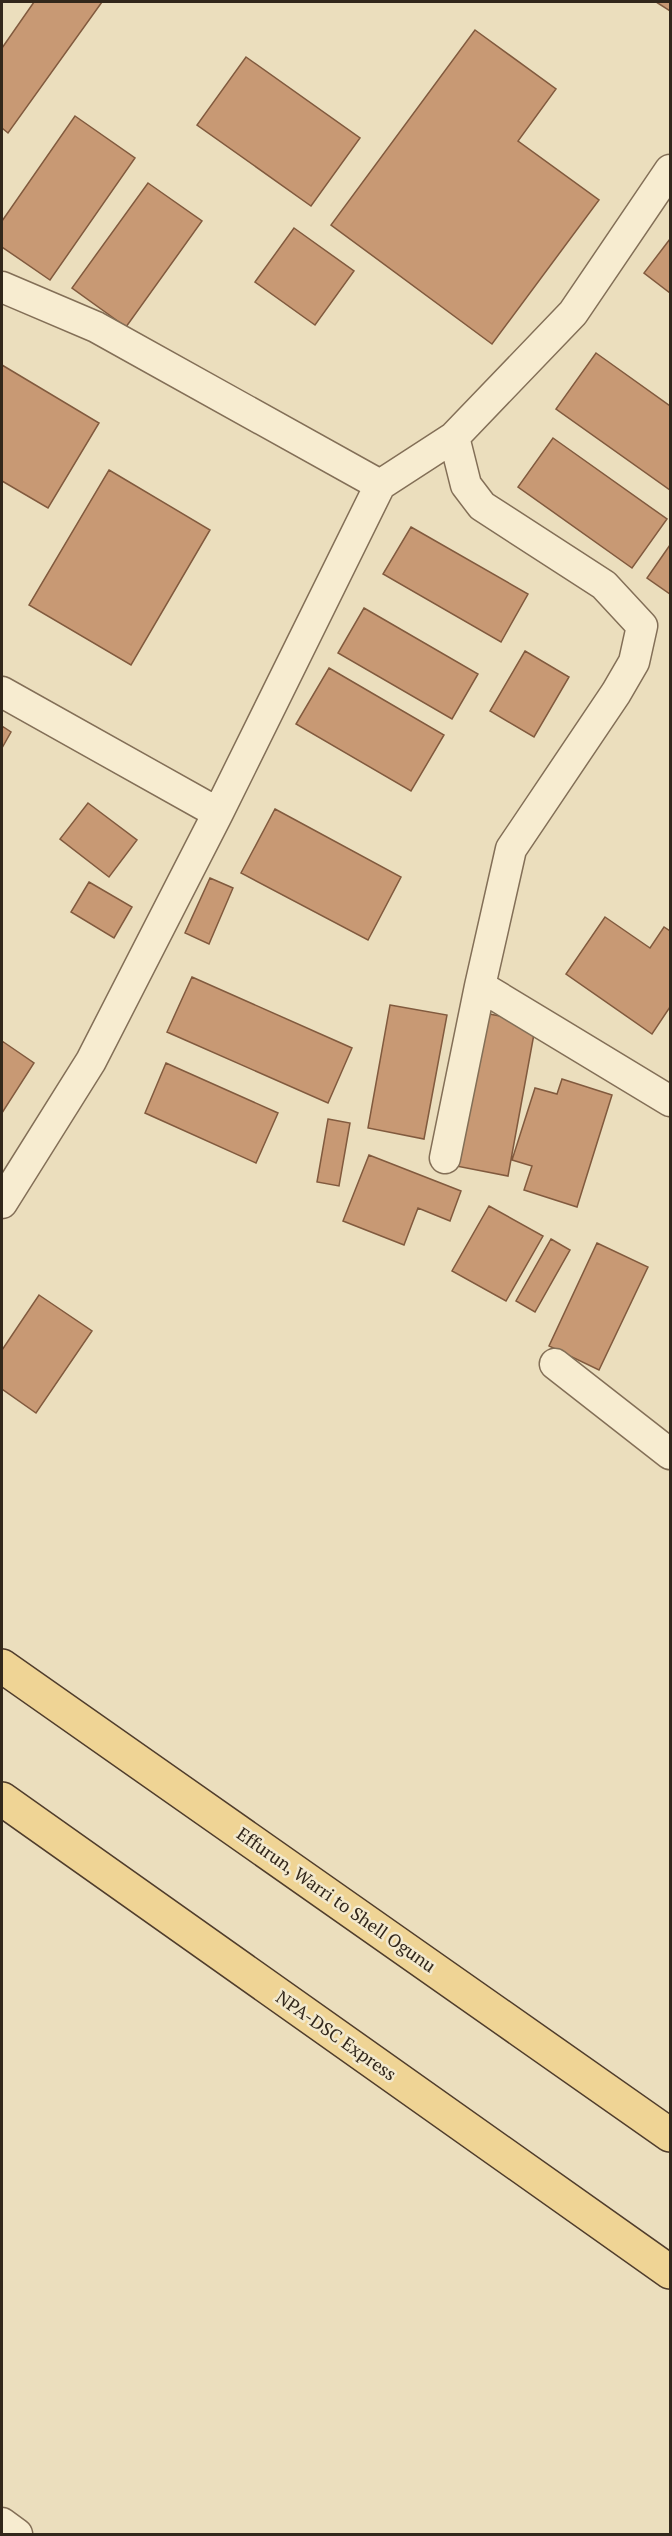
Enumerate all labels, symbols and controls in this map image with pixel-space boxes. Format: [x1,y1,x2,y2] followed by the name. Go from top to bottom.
[232,1821,441,1977] street label: Effurun, Warri to Shell Ogunu
[272,1985,402,2086] street label: NPA-DSC Express

